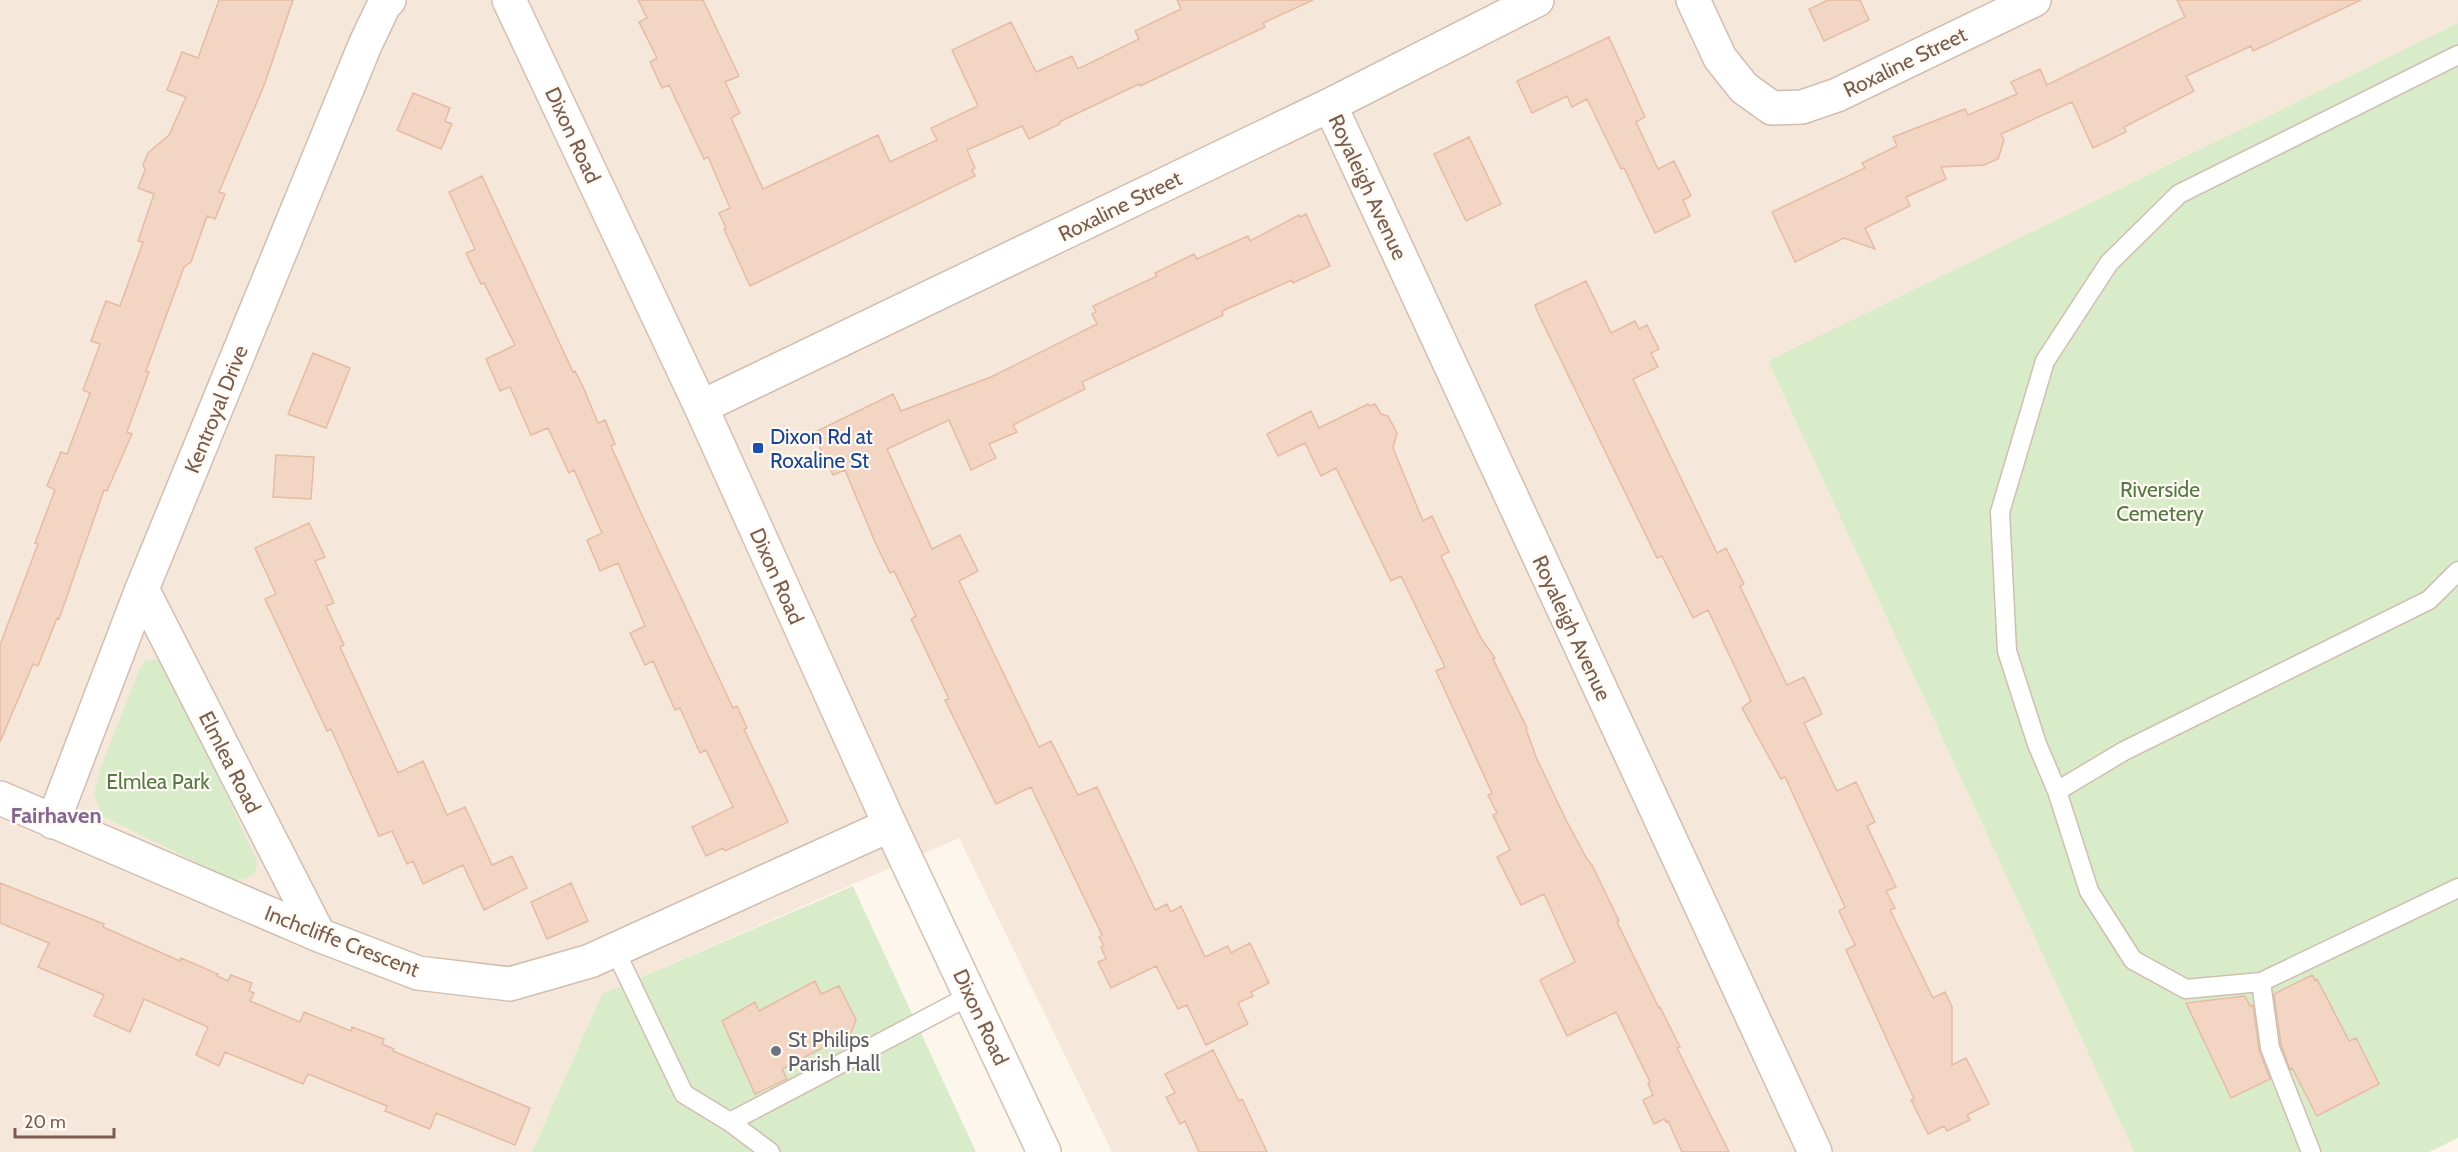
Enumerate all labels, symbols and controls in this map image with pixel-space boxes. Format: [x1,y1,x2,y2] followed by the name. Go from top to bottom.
[1839,21,1971,103] street label: Roxaline Street
[540,83,606,187] street label: Dixon Road
[1323,110,1413,264] street label: Royaleigh Avenue
[1054,165,1186,247] street label: Roxaline Street
[179,341,253,477] street label: Kentroyal Drive
[770,424,873,473] place label: Dixon Rd at Roxaline St
[751,441,765,455] marker: Dixon Rd at Roxaline St
[2116,477,2204,526] park label: Riverside Cemetery
[745,524,809,628] street label: Dixon Road
[1527,551,1617,705] street label: Royaleigh Avenue
[194,707,266,817] street label: Elmlea Road
[106,769,210,794] park label: Elmlea Park
[10,802,102,829] district label: Fairhaven
[261,900,423,982] street label: Inchcliffe Crescent
[948,965,1014,1069] street label: Dixon Road
[788,1027,880,1076] place label: St Philips Parish Hall
[769,1044,783,1058] marker: St Philips Parish Hall
[15,1101,114,1139] scale bar
[24,1111,66,1133] text: 20 m

